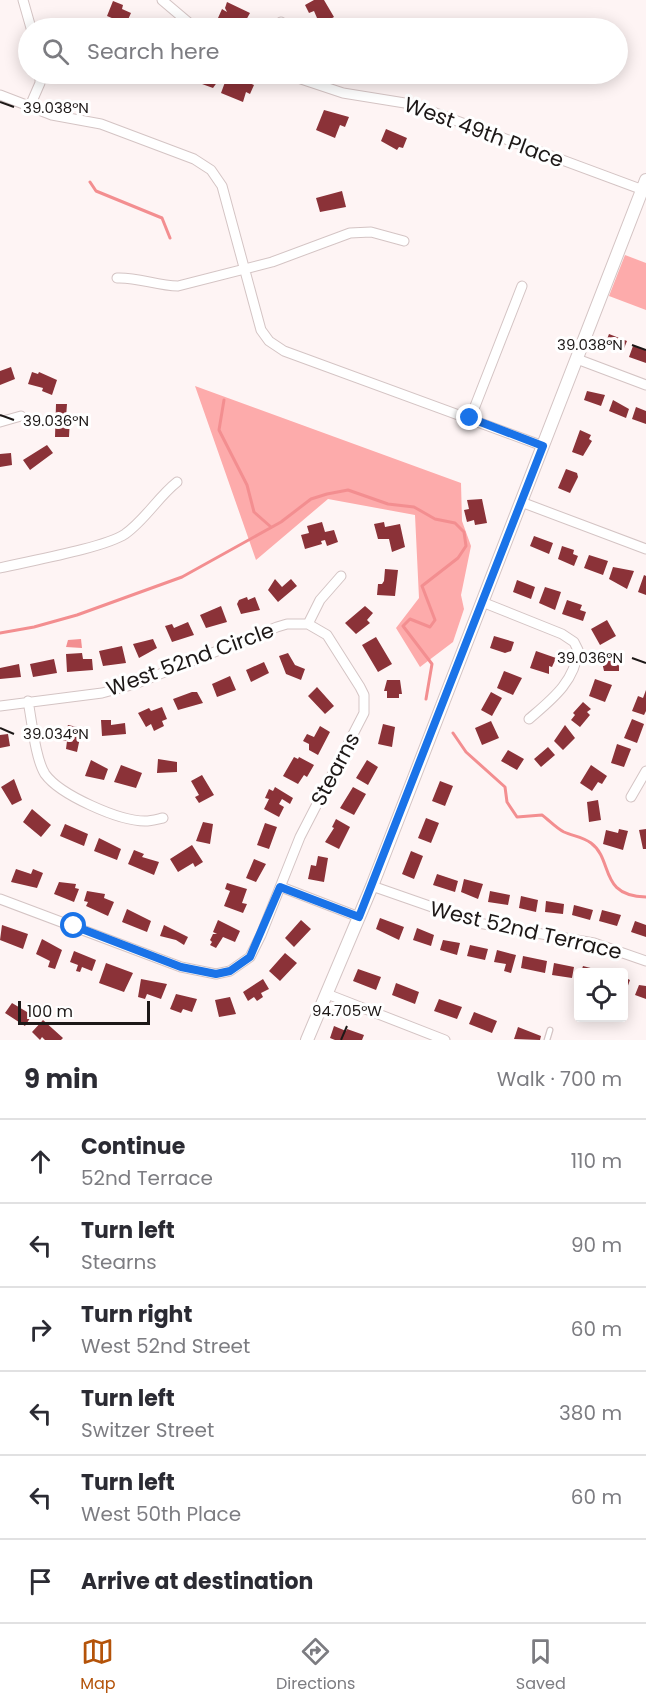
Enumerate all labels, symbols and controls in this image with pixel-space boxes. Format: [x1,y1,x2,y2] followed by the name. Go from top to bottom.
[18,18,628,84] search box
[39,35,72,68] icon: search
[87,36,220,67] text: Search here
[400,90,568,174] street label: West 49th Place
[23,97,89,118] text: 39.038°N
[557,334,623,355] text: 39.038°N
[456,404,482,430] route end
[23,410,89,431] text: 39.036°N
[102,615,278,703] street label: West 52nd Circle
[557,647,623,668] text: 39.036°N
[23,723,89,744] text: 39.034°N
[304,727,366,811] street label: Stearns
[427,894,625,966] street label: West 52nd Terrace
[60,912,86,938] route start
[574,968,628,1022] map controls
[574,968,628,1022] button: locate
[18,998,150,1025] scale bar
[27,1000,73,1023] text: 100 m
[312,1000,382,1021] text: 94.705°W
[24,1061,98,1097] text: 9 min
[497,1065,622,1093] text: Walk · 700 m
[81,1131,185,1162] text: Continue
[24,1145,57,1178] icon: ahead
[571,1147,622,1175] text: 110 m
[81,1164,213,1192] text: 52nd Terrace
[81,1215,175,1246] text: Turn left
[24,1229,57,1262] icon: left
[571,1231,622,1259] text: 90 m
[81,1248,157,1276] text: Stearns
[81,1299,192,1330] text: Turn right
[24,1313,57,1346] icon: right
[571,1315,622,1343] text: 60 m
[81,1332,250,1360] text: West 52nd Street
[81,1383,175,1414] text: Turn left
[24,1397,57,1430] icon: left
[559,1399,622,1427] text: 380 m
[81,1416,214,1444] text: Switzer Street
[81,1467,175,1498] text: Turn left
[24,1481,57,1514] icon: left
[571,1483,622,1511] text: 60 m
[81,1500,241,1528] text: West 50th Place
[24,1565,57,1598] icon: arrive
[81,1566,313,1597] text: Arrive at destination
[80,1635,116,1696] tab: Map
[276,1635,355,1696] tab: Directions
[516,1635,566,1696] tab: Saved

